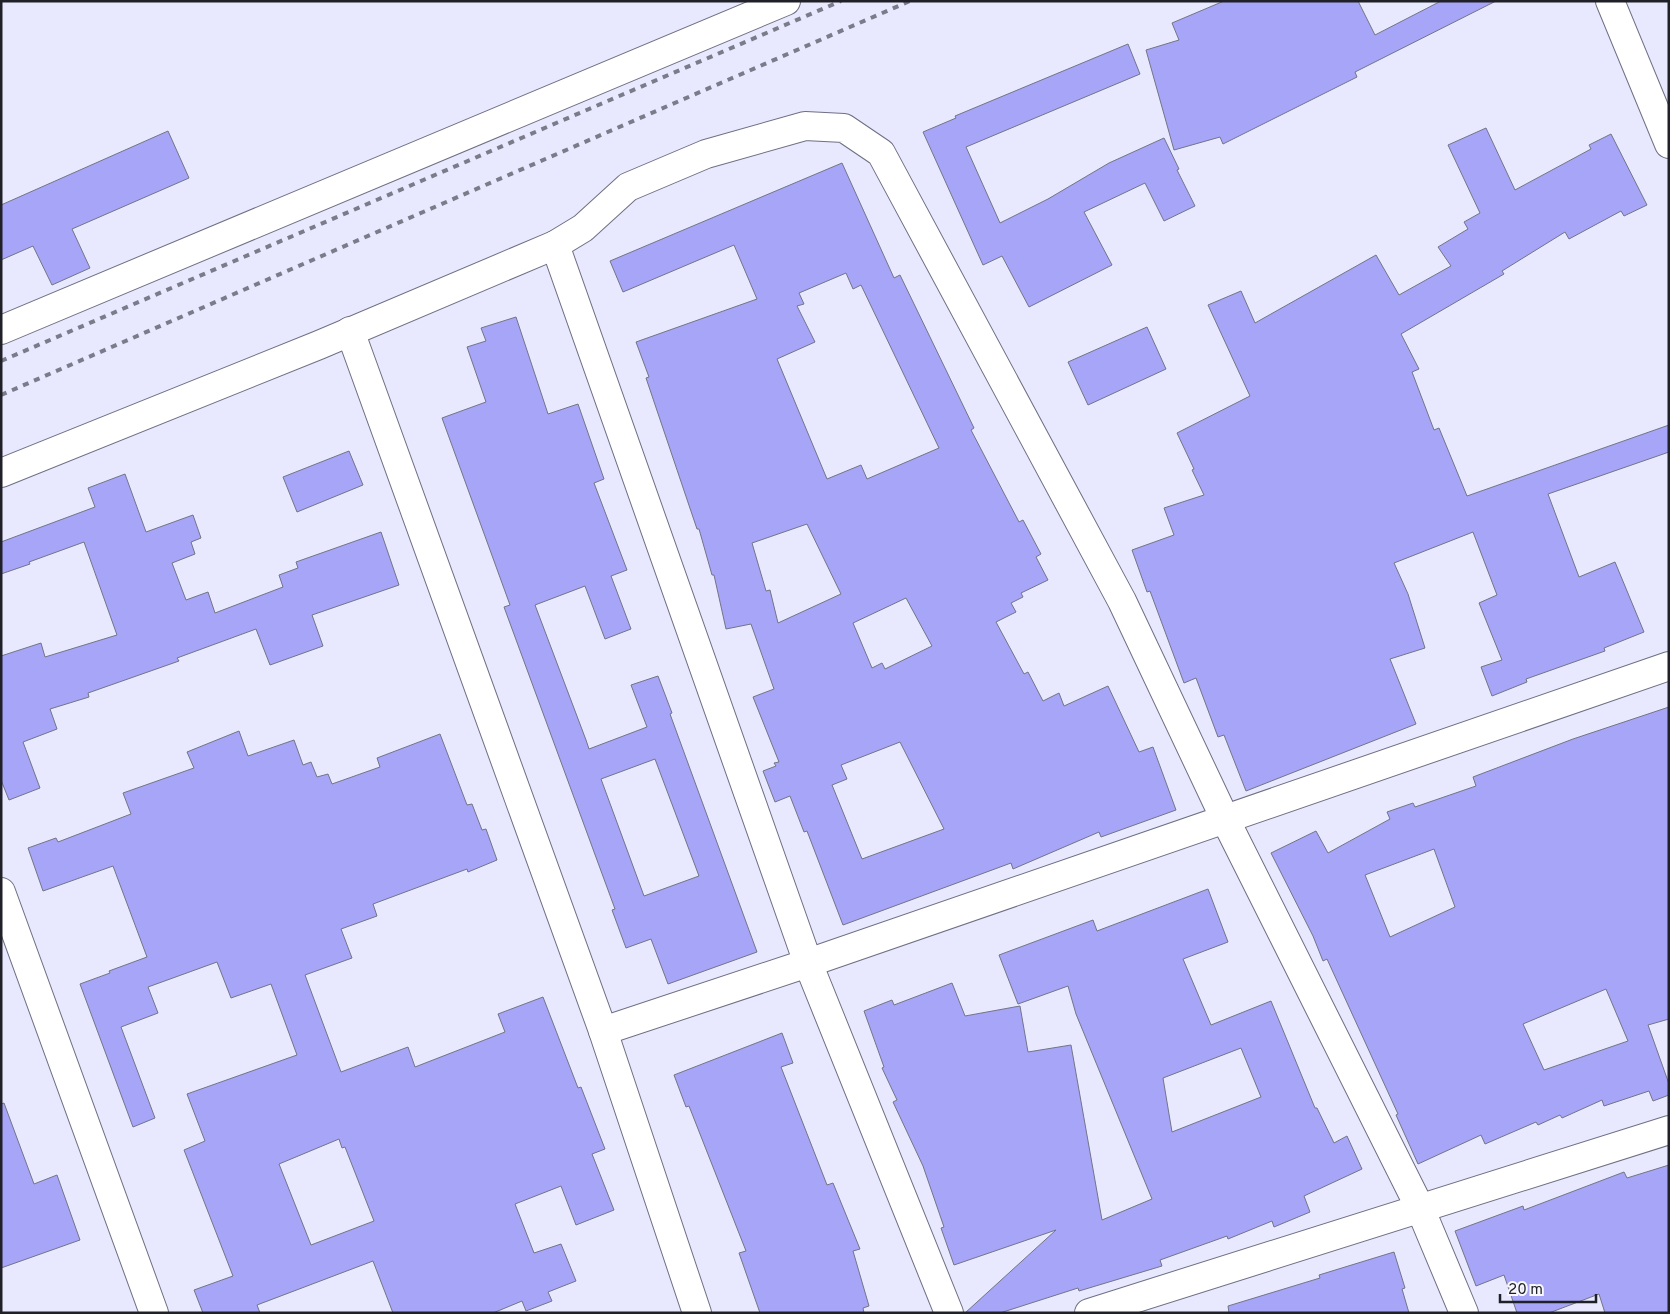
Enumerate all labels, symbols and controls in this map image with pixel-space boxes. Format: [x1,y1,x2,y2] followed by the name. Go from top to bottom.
[1500,1272,1596,1304] scale bar
[1508,1281,1543,1300] text: 20 m

